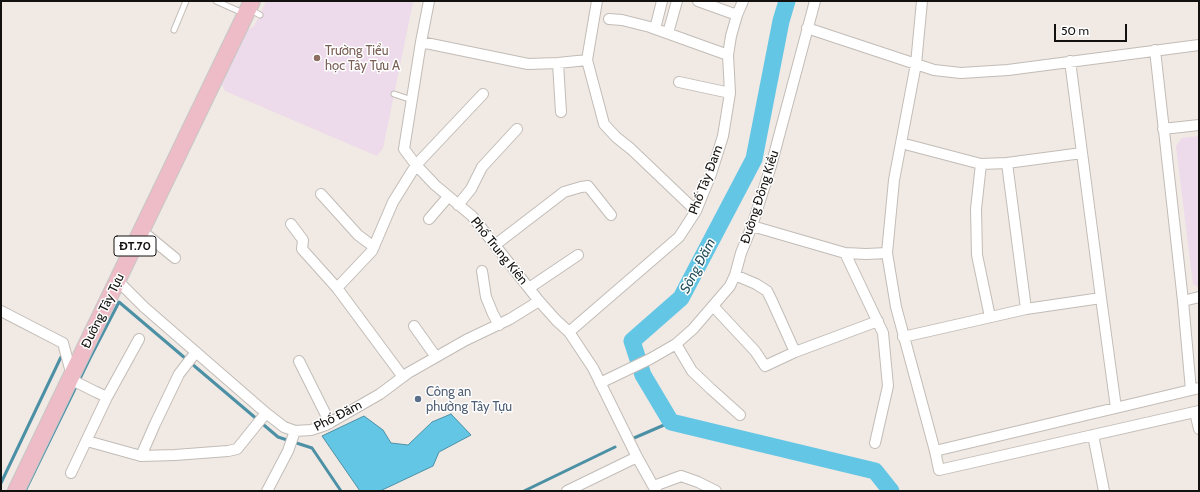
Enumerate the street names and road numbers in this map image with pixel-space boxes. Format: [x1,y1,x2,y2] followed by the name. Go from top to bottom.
[686,143,726,217] street label: Phố Tây Đam
[738,148,782,246] street label: Đường Đông Kiều
[467,214,531,288] street label: Phố Trung Kiên
[114,236,156,256] road number: ĐT.70
[78,271,128,351] street label: Đường Tây Tựu
[311,397,365,435] street label: Phố Đăm

